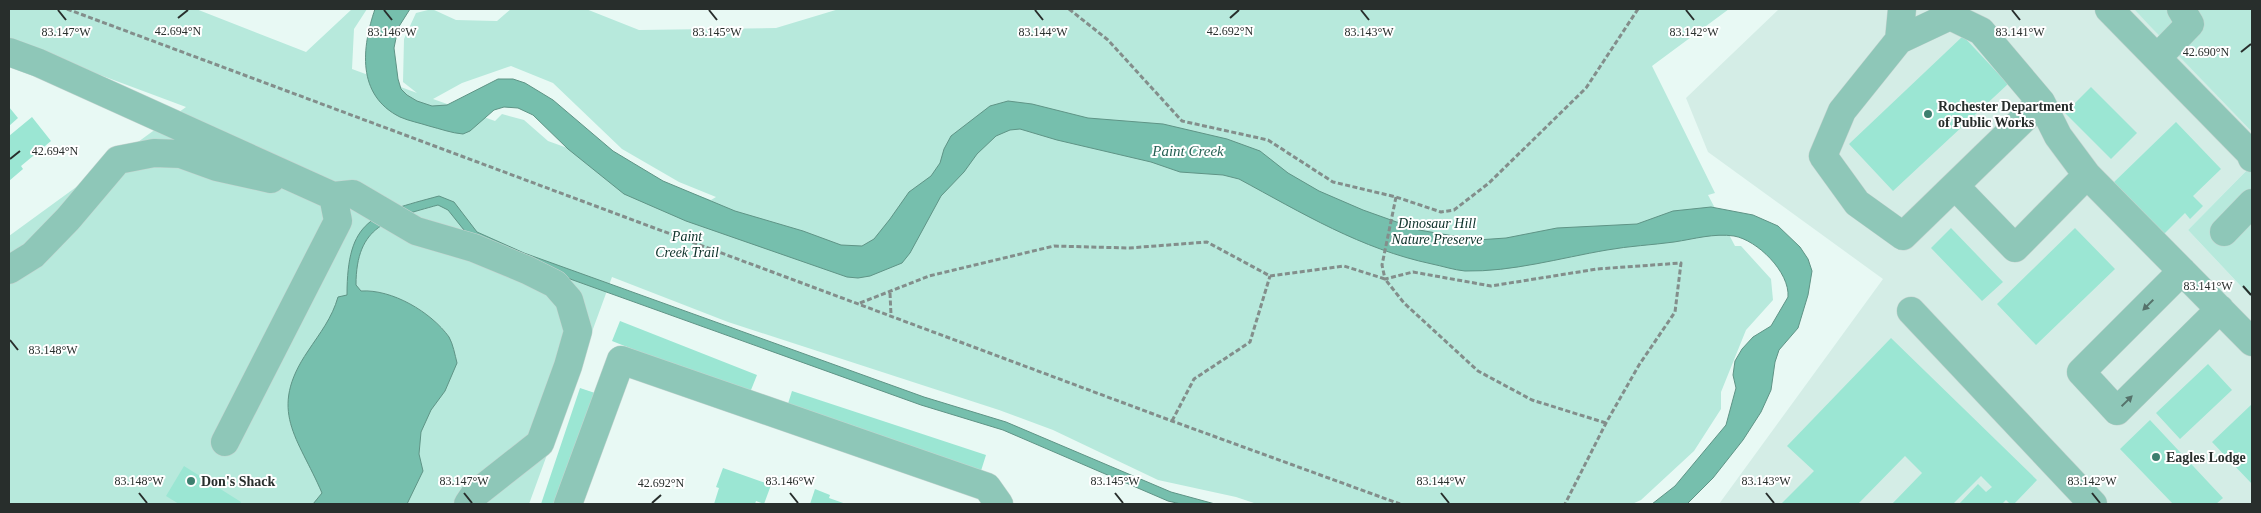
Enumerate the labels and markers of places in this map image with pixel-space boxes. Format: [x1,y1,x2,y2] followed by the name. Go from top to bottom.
[1938,99,2074,130] place label: Rochester Department of Public Works
[1922,108,1934,120] marker: Rochester Department of Public Works
[2166,450,2246,465] place label: Eagles Lodge
[2150,451,2162,463] marker: Eagles Lodge
[201,474,276,489] place label: Don's Shack
[185,475,197,487] marker: Don's Shack

